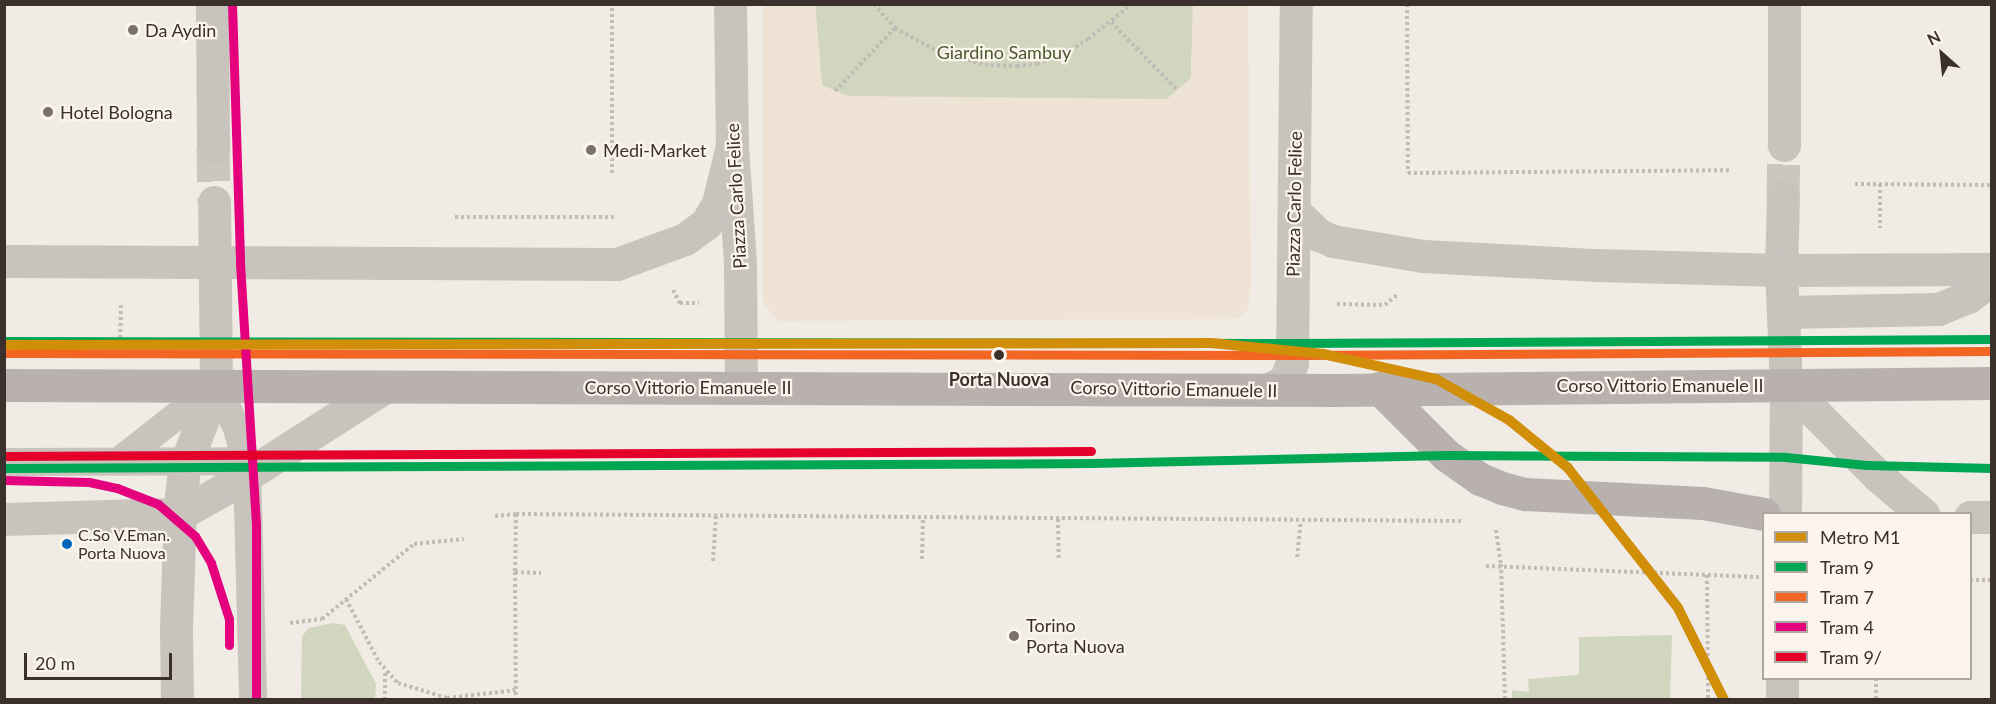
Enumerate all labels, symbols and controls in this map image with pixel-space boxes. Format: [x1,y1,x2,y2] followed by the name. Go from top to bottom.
[145,19,217,41] place label: Da Aydin
[126,23,140,37] marker: Da Aydin
[1912,24,1972,84] north arrow
[1924,26,1943,49] text: N
[937,41,1071,63] park label: Giardino Sambuy
[60,101,173,123] place label: Hotel Bologna
[41,105,55,119] marker: Hotel Bologna
[721,123,751,269] street label: Piazza Carlo Felice
[1282,131,1306,277] street label: Piazza Carlo Felice
[603,139,706,161] place label: Medi-Market
[584,143,598,157] marker: Medi-Market
[988,344,1010,366] marker: Porta Nuova
[949,368,1049,390] place label: Porta Nuova
[1556,374,1764,396] street label: Corso Vittorio Emanuele II
[584,376,792,398] street label: Corso Vittorio Emanuele II
[1070,376,1278,402] street label: Corso Vittorio Emanuele II
[1762,512,1972,680] legend
[78,525,171,563] place label: C.So V.Eman. Porta Nuova
[1820,526,1900,548] text: Metro M1
[61,538,73,550] marker: C.So V.Eman. Porta Nuova
[1820,556,1874,578] text: Tram 9
[1820,586,1874,608] text: Tram 7
[1026,615,1125,658] place label: Torino Porta Nuova
[1820,616,1874,638] text: Tram 4
[1007,629,1021,643] marker: Torino Porta Nuova
[27,641,176,679] scale bar
[1820,646,1882,668] text: Tram 9/
[35,652,75,674] text: 20 m

